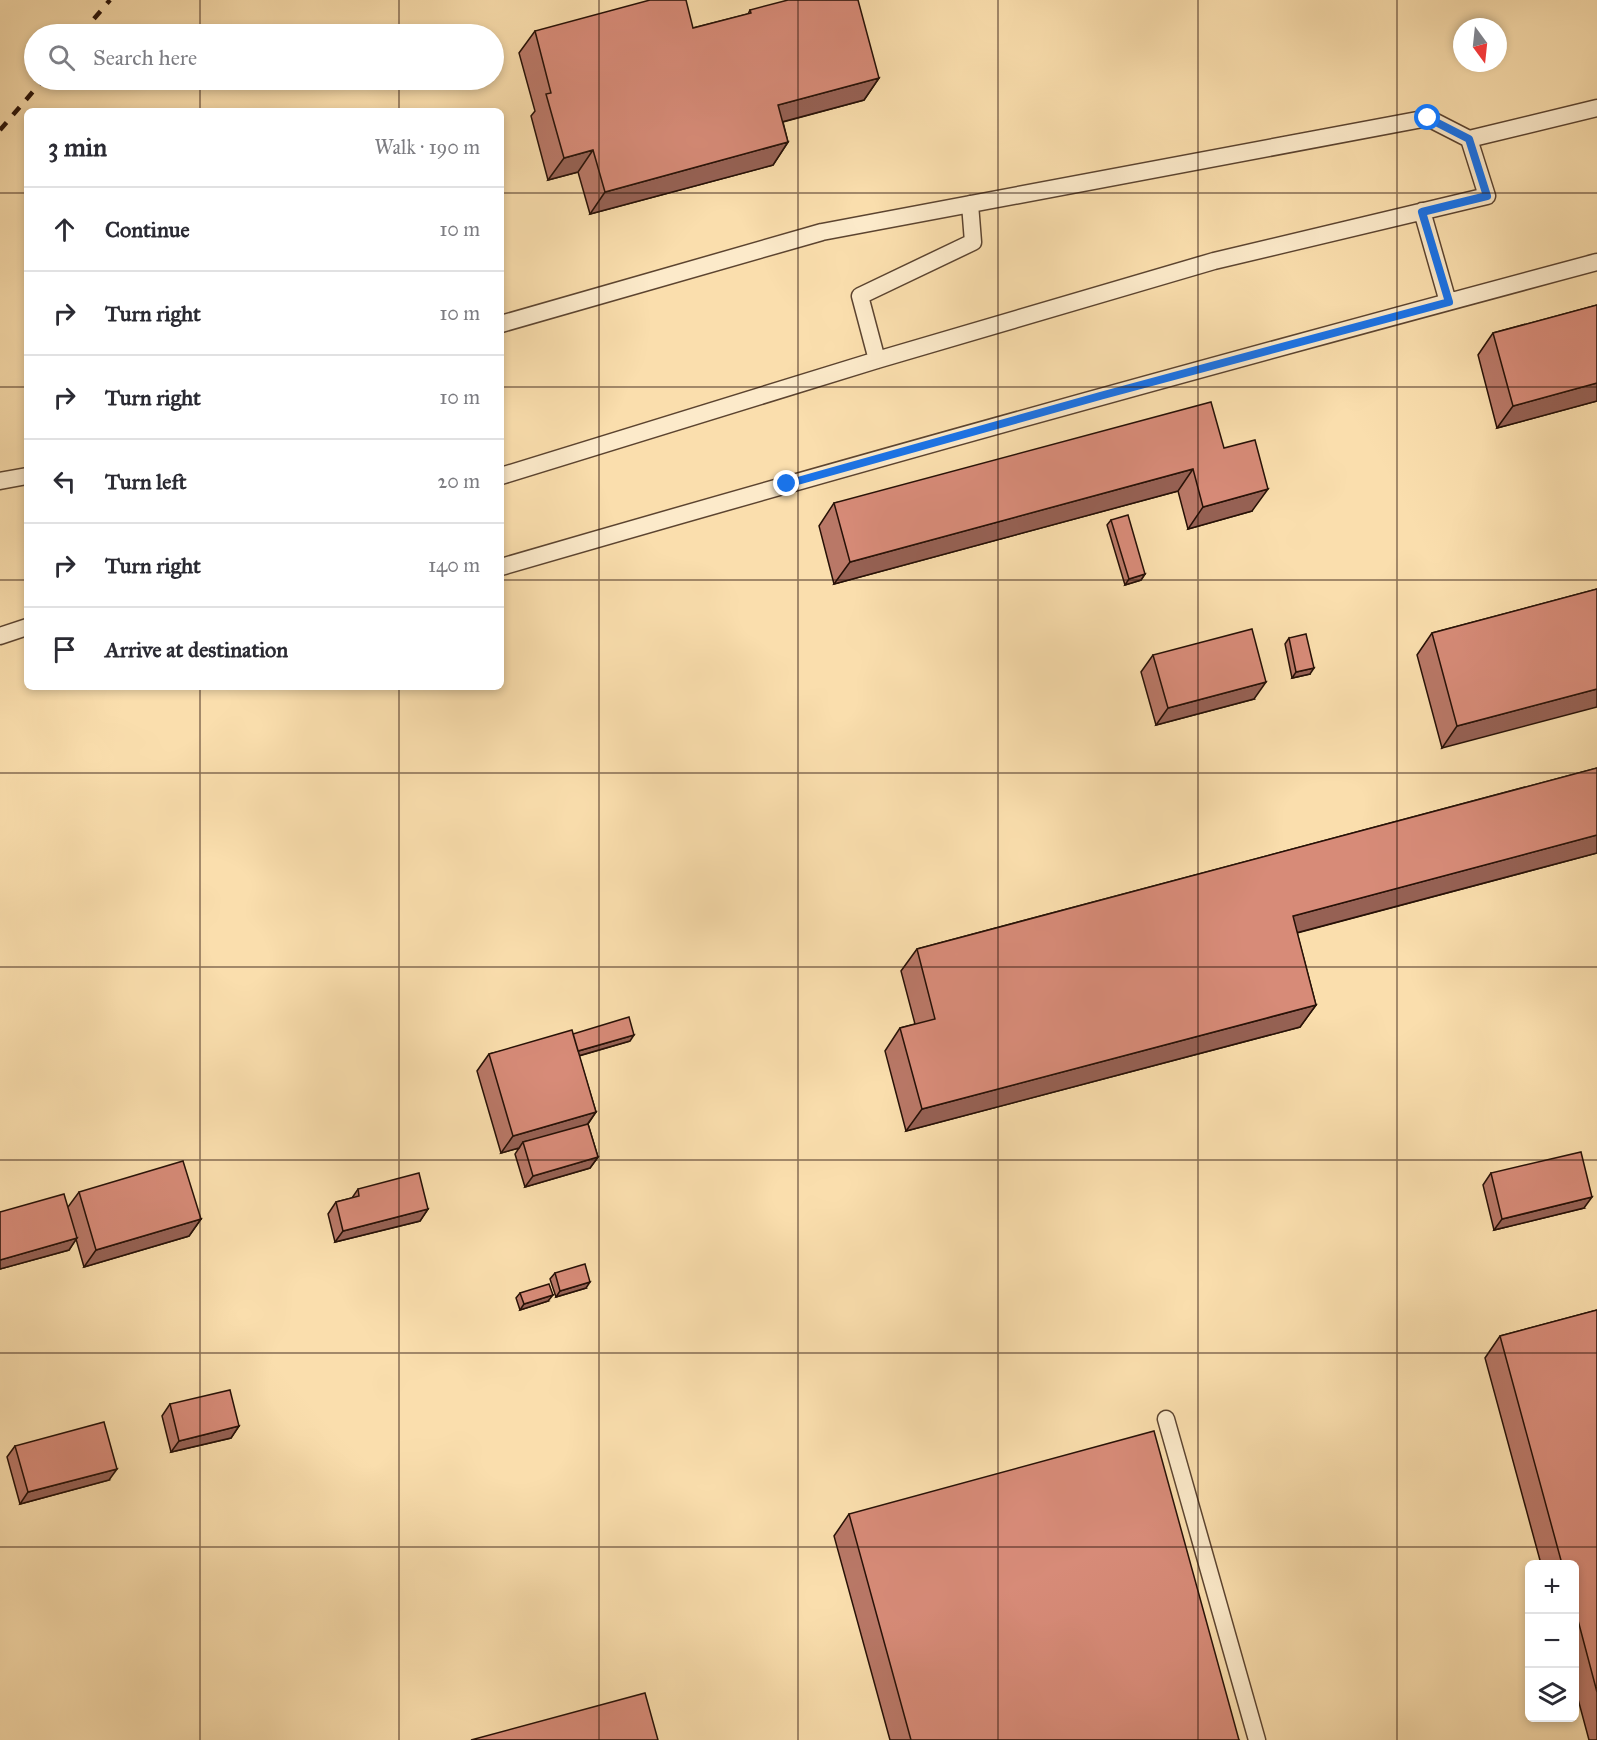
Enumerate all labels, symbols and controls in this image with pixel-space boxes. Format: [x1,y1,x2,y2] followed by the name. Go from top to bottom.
[1453,18,1507,72] north arrow
[24,24,504,90] search box
[45,41,78,74] icon: search
[93,44,197,71] text: Search here
[1414,104,1440,130] route start
[48,131,107,163] text: 3 min
[375,135,480,159] text: Walk · 190 m
[48,213,81,246] icon: ahead
[105,216,190,243] text: Continue
[439,217,480,241] text: 10 m
[48,297,81,330] icon: right
[105,300,201,327] text: Turn right
[439,301,480,325] text: 10 m
[48,381,81,414] icon: right
[105,384,201,411] text: Turn right
[439,385,480,409] text: 10 m
[48,465,81,498] icon: left
[105,468,187,495] text: Turn left
[437,469,480,493] text: 20 m
[773,470,799,496] route end
[48,549,81,582] icon: right
[105,552,201,579] text: Turn right
[428,553,480,577] text: 140 m
[48,633,81,666] icon: arrive
[105,636,288,663] text: Arrive at destination
[1525,1560,1579,1722] map controls
[1525,1560,1579,1614] button: +
[1525,1614,1579,1668] button: −
[1525,1668,1579,1722] button: layers

